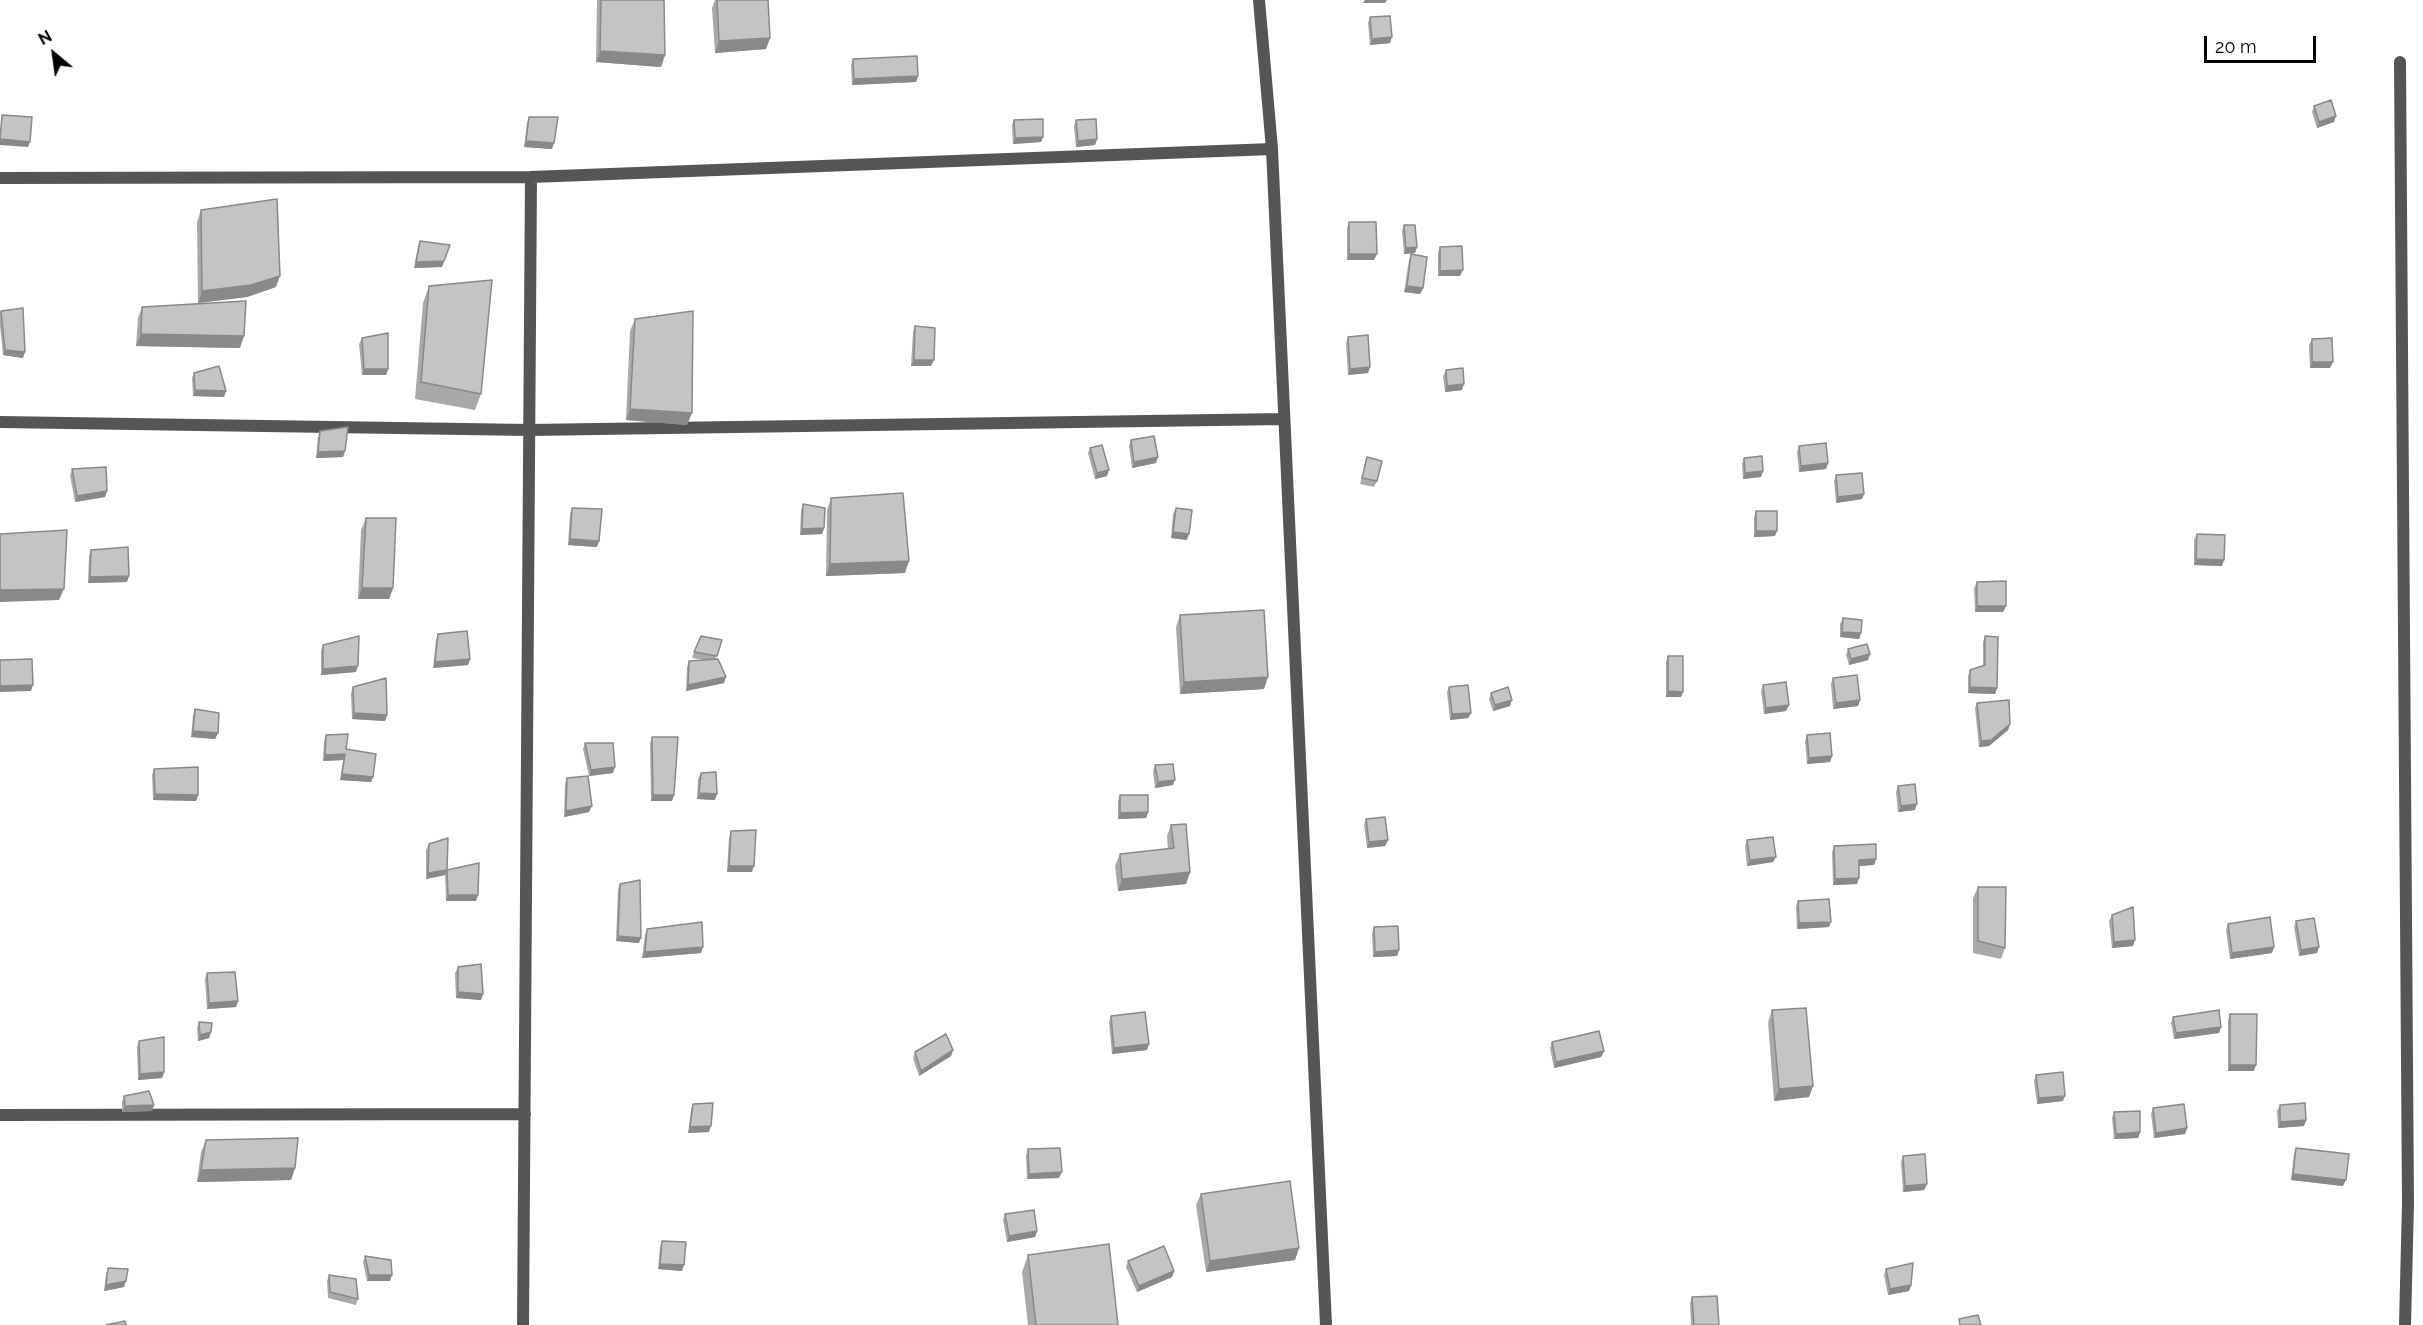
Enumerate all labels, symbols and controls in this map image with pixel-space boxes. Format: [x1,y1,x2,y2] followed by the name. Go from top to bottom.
[24,24,84,84] north arrow
[2207,24,2320,62] scale bar
[35,27,55,49] text: N
[2215,36,2257,57] text: 20 m

